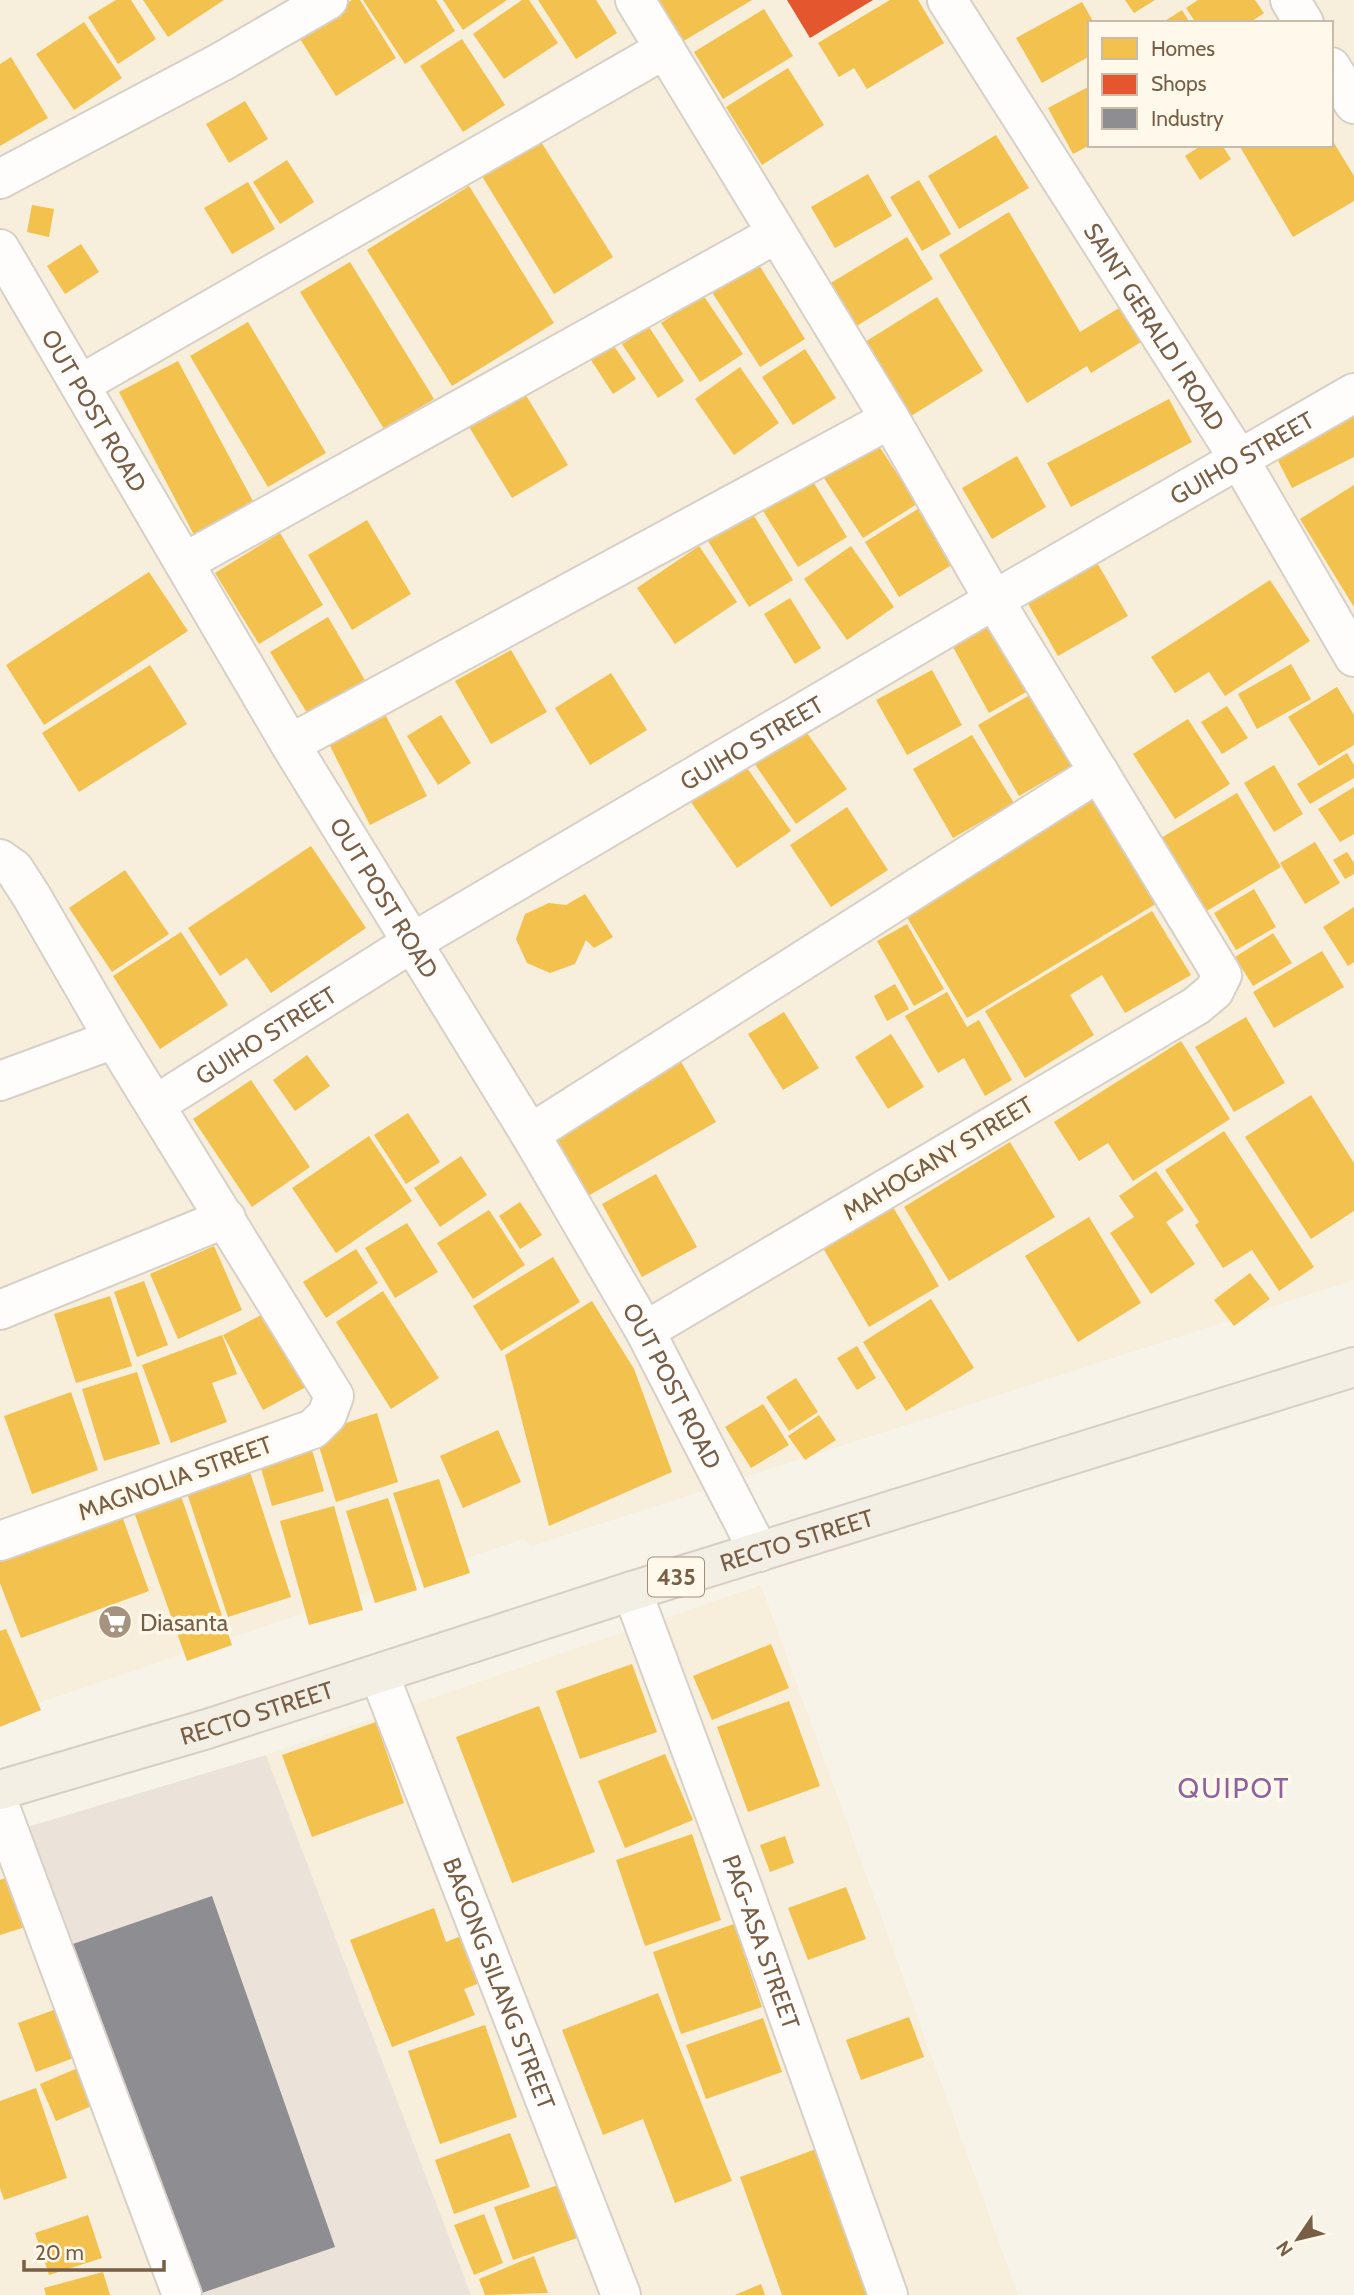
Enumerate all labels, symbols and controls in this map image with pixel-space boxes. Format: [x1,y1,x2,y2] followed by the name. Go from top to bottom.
[1088,21,1333,147] legend
[1151,36,1215,61] text: Homes
[1151,71,1207,96] text: Shops
[1151,106,1224,131] text: Industry
[1078,217,1231,436] street label: SAINT GERALD I ROAD
[36,324,153,497] street label: OUT POST ROAD
[1165,405,1319,510] street label: GUIHO STREET
[675,689,829,796] street label: GUIHO STREET
[324,812,445,983] street label: OUT POST ROAD
[190,980,342,1090] street label: GUIHO STREET
[837,1090,1039,1226] street label: MAHOGANY STREET
[617,1297,728,1474] street label: OUT POST ROAD
[74,1429,276,1527] street label: MAGNOLIA STREET
[716,1502,877,1577] street label: RECTO STREET
[648,1558,704,1596] road number: 435
[96,1603,134,1641] supermarket icon: Diasanta
[140,1608,229,1637] place label: Diasanta
[177,1674,337,1751] street label: RECTO STREET
[1178,1771,1290,1805] district label: QUIPOT
[717,1850,806,2033] street label: PAG-ASA STREET
[437,1853,562,2114] street label: BAGONG SILANG STREET
[1263,2204,1333,2274] north arrow
[24,2228,164,2272] scale bar
[1271,2236,1298,2261] text: N
[35,2240,84,2265] text: 20 m

